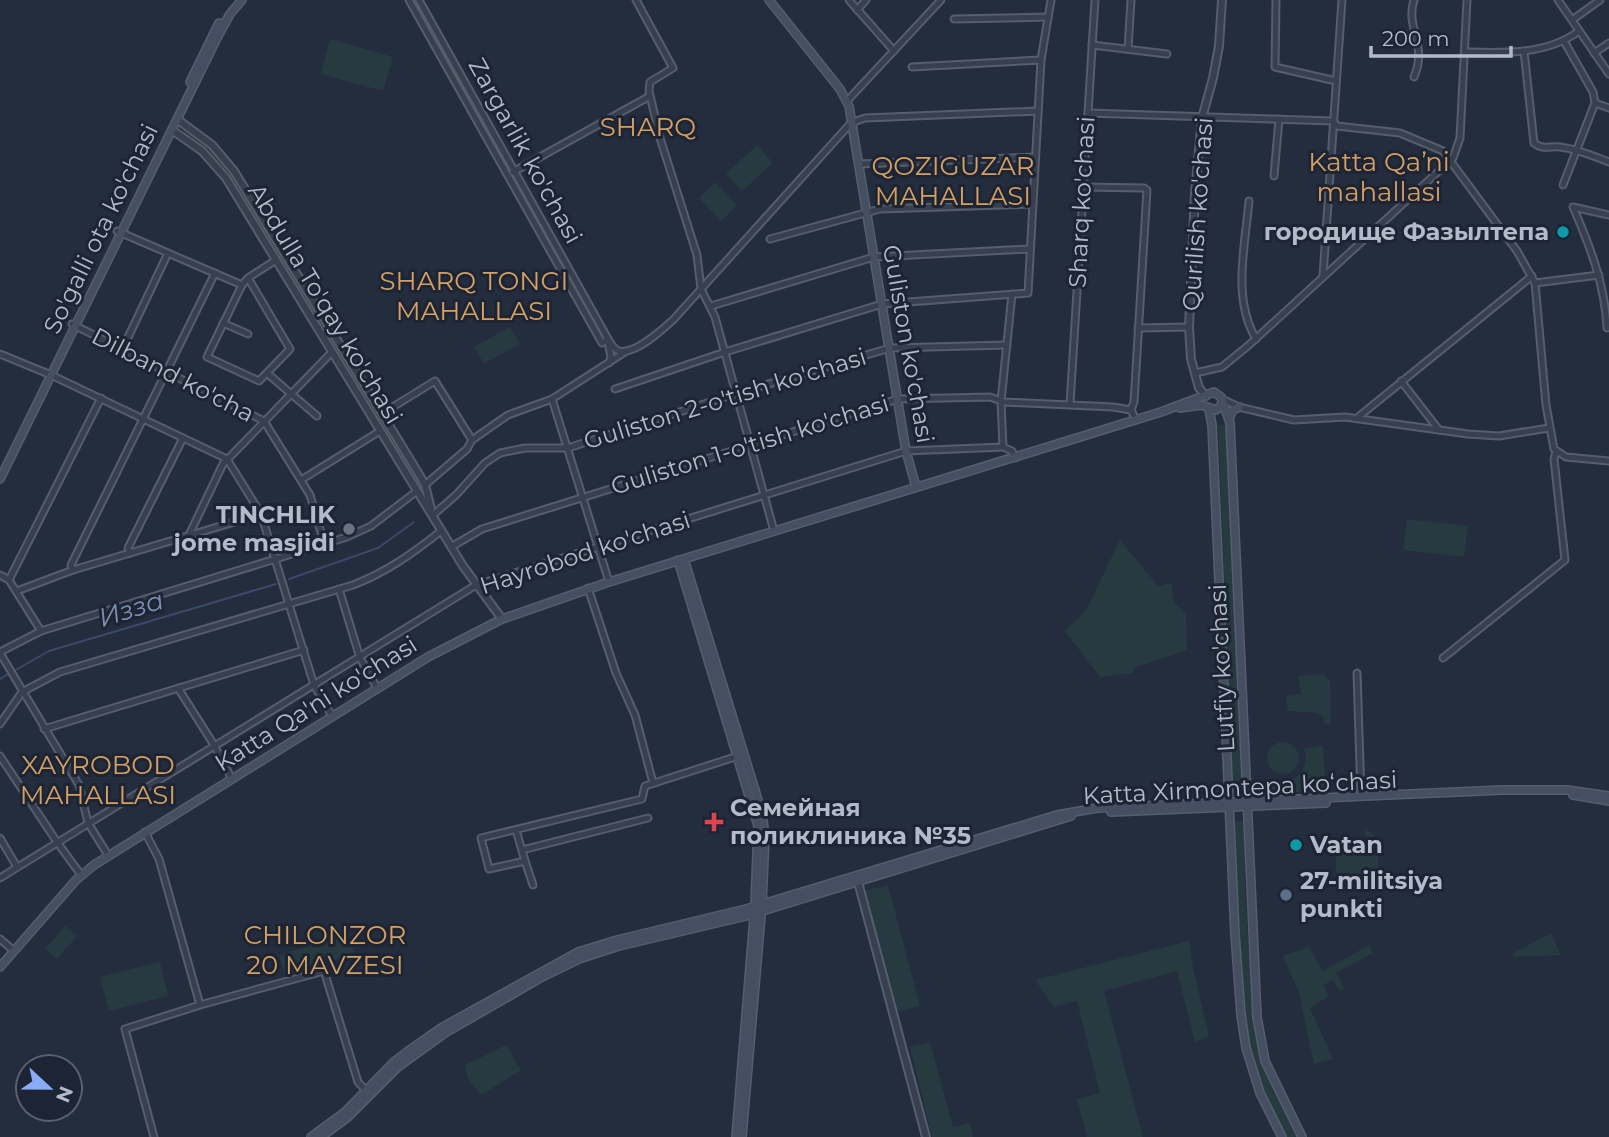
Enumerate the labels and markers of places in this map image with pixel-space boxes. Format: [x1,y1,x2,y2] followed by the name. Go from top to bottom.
[1264,217,1549,246] place label: городище Фазылтепа
[1555,224,1571,240] marker: городище Фазылтепа
[171,500,336,557] place label: TINCHLIK jome masjidi
[341,521,357,537] marker: TINCHLIK jome masjidi
[730,793,971,850] place label: Семейная поликлиника №35
[704,812,724,832] marker: Семейная поликлиника №35
[1309,830,1383,859] place label: Vatan
[1288,837,1304,853] marker: Vatan
[1300,866,1443,923] place label: 27-militsiya punkti
[1278,887,1294,903] marker: 27-militsiya punkti

